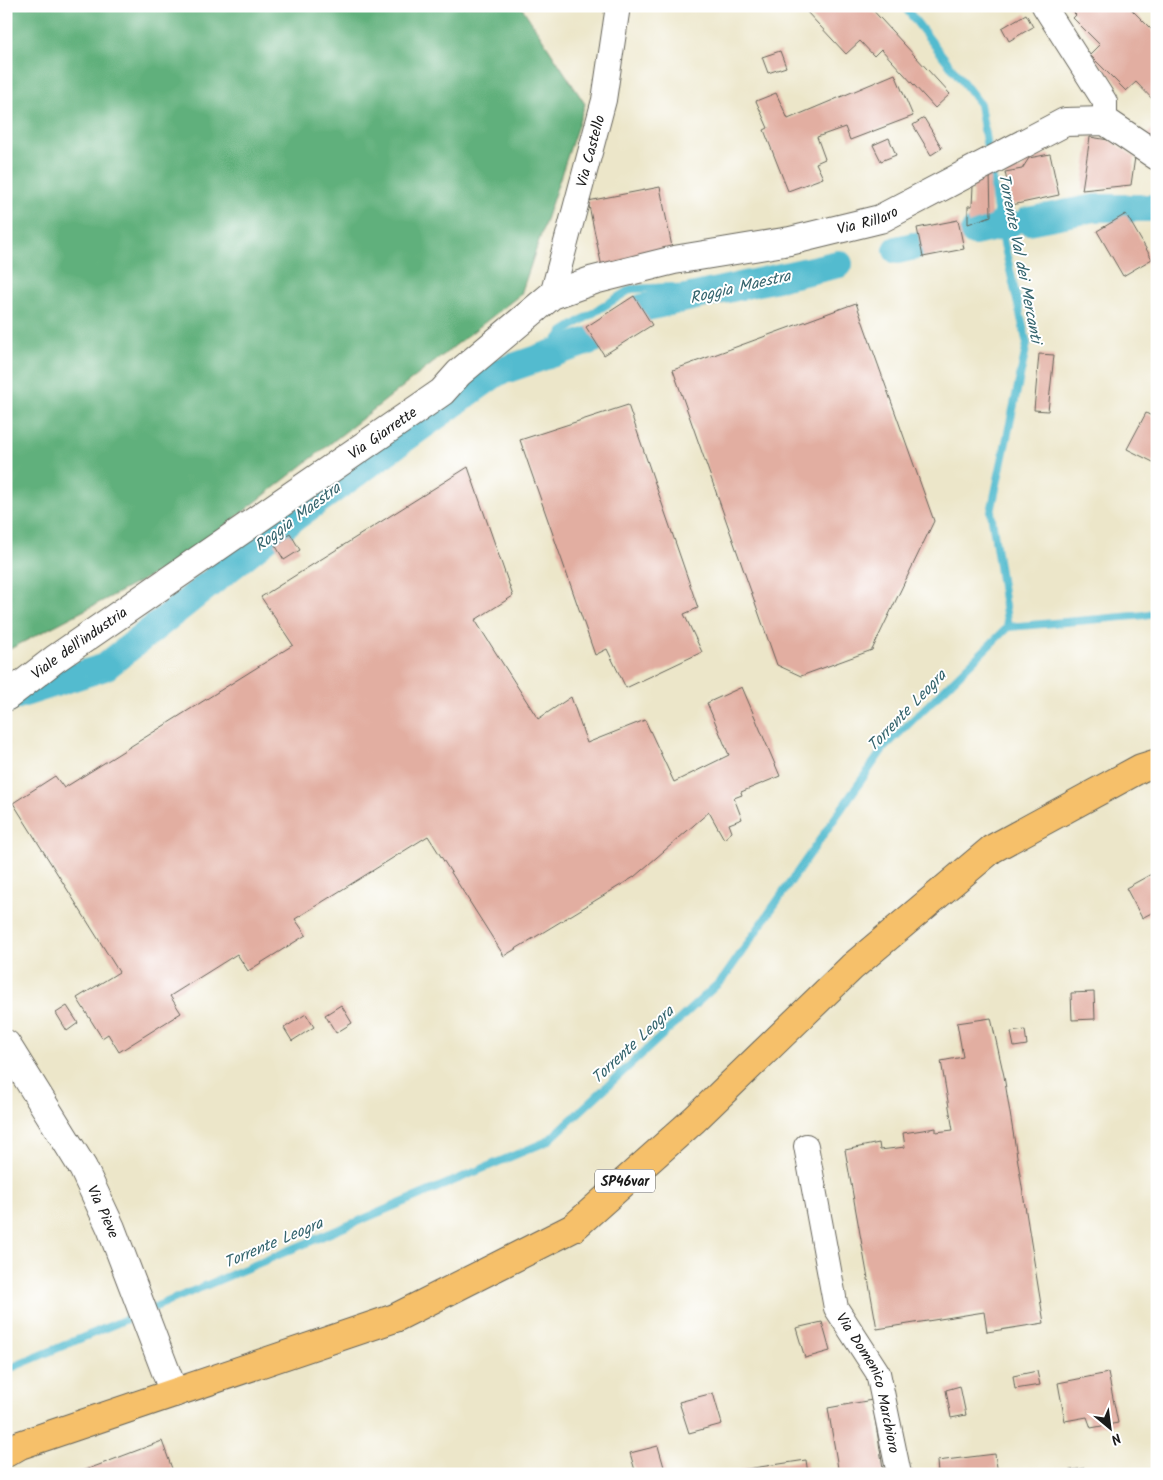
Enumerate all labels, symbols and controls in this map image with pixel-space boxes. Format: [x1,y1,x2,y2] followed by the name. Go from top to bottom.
[570,112,613,190] street label: Via Castello
[991,171,1049,348] water label: Torrente Val dei Mercanti
[835,200,903,242] street label: Via Rillaro
[688,263,795,311] water label: Roggia Maestra
[344,401,423,466] street label: Via Giarrette
[249,475,348,558] water label: Roggia Maestra
[27,601,133,686] street label: Viale dell'industria
[861,663,954,758] water label: Torrente Leogra
[586,999,681,1090] water label: Torrente Leogra
[595,1170,655,1192] road number: SP46var
[80,1181,125,1242] street label: Via Pieve
[220,1211,328,1276] water label: Torrente Leogra
[829,1308,905,1456] street label: Via Domenico Marchioro
[1086,1402,1136,1452] north arrow
[1106,1427,1125,1450] text: N

